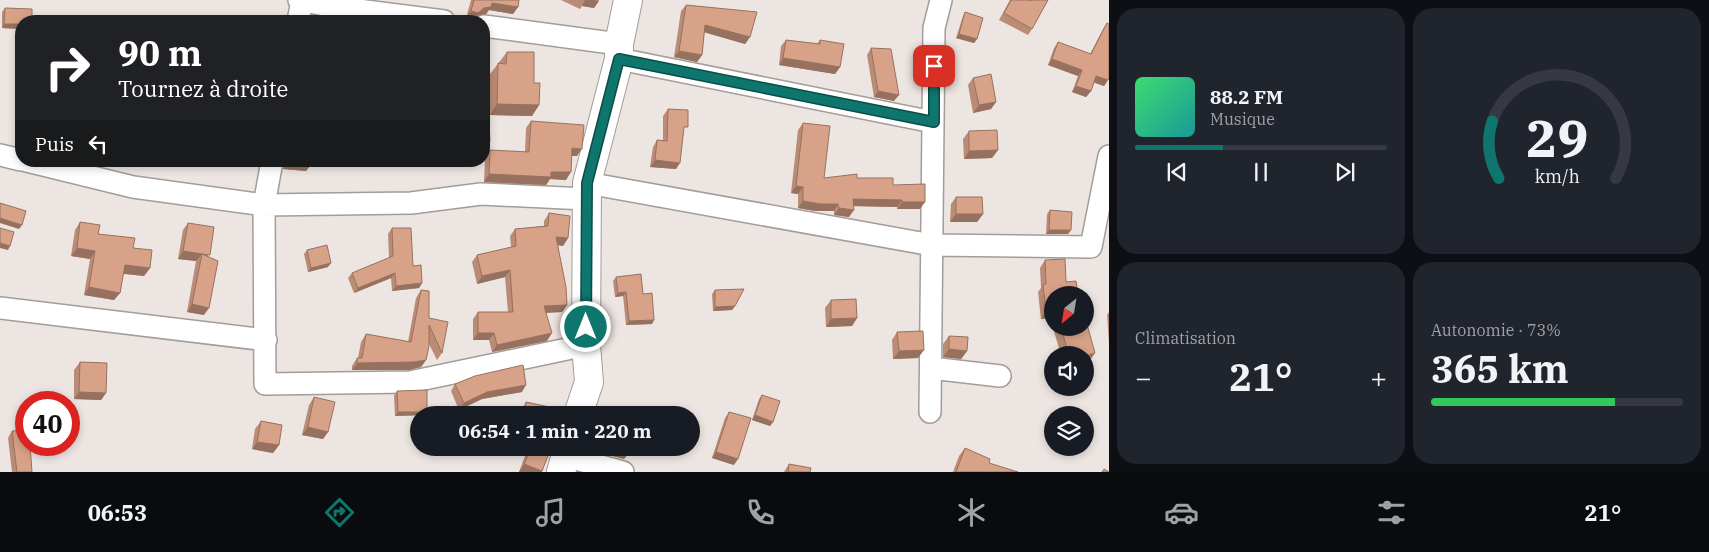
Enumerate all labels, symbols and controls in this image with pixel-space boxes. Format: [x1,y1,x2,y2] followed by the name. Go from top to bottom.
[118,30,202,76] text: 90 m
[35,35,100,100] icon: right
[913,45,955,87] pin
[920,52,948,80] icon: arrive
[118,74,288,103] text: Tournez à droite
[1210,85,1283,109] text: 88.2 FM
[1526,104,1588,171] text: 29
[1210,109,1275,129] text: Musique
[84,130,112,158] icon: left
[35,132,74,156] text: Puis
[1163,158,1191,186] icon: previous
[1247,158,1275,186] icon: pause
[1331,158,1359,186] icon: next
[1534,165,1580,188] text: km/h
[1044,286,1094,336] north arrow
[1044,286,1094,456] map controls
[559,300,611,352] position arrow
[1431,320,1561,340] text: Autonomie · 73%
[1135,328,1236,348] text: Climatisation
[1431,344,1569,393] text: 365 km
[1044,346,1094,396] button: sound
[1229,352,1293,401] text: 21°
[1135,359,1152,396] text: −
[1370,359,1387,396] text: +
[15,391,80,456] speed limit sign: 40
[1044,406,1094,456] button: layers
[459,419,651,443] text: 06:54 · 1 min · 220 m
[322,495,357,530] icon: directions
[533,495,568,530] icon: music
[743,495,778,530] icon: phone
[954,495,989,530] icon: climate
[1164,495,1199,530] icon: car
[1374,495,1409,530] icon: filters
[88,498,147,527] text: 06:53
[1585,498,1621,527] text: 21°

